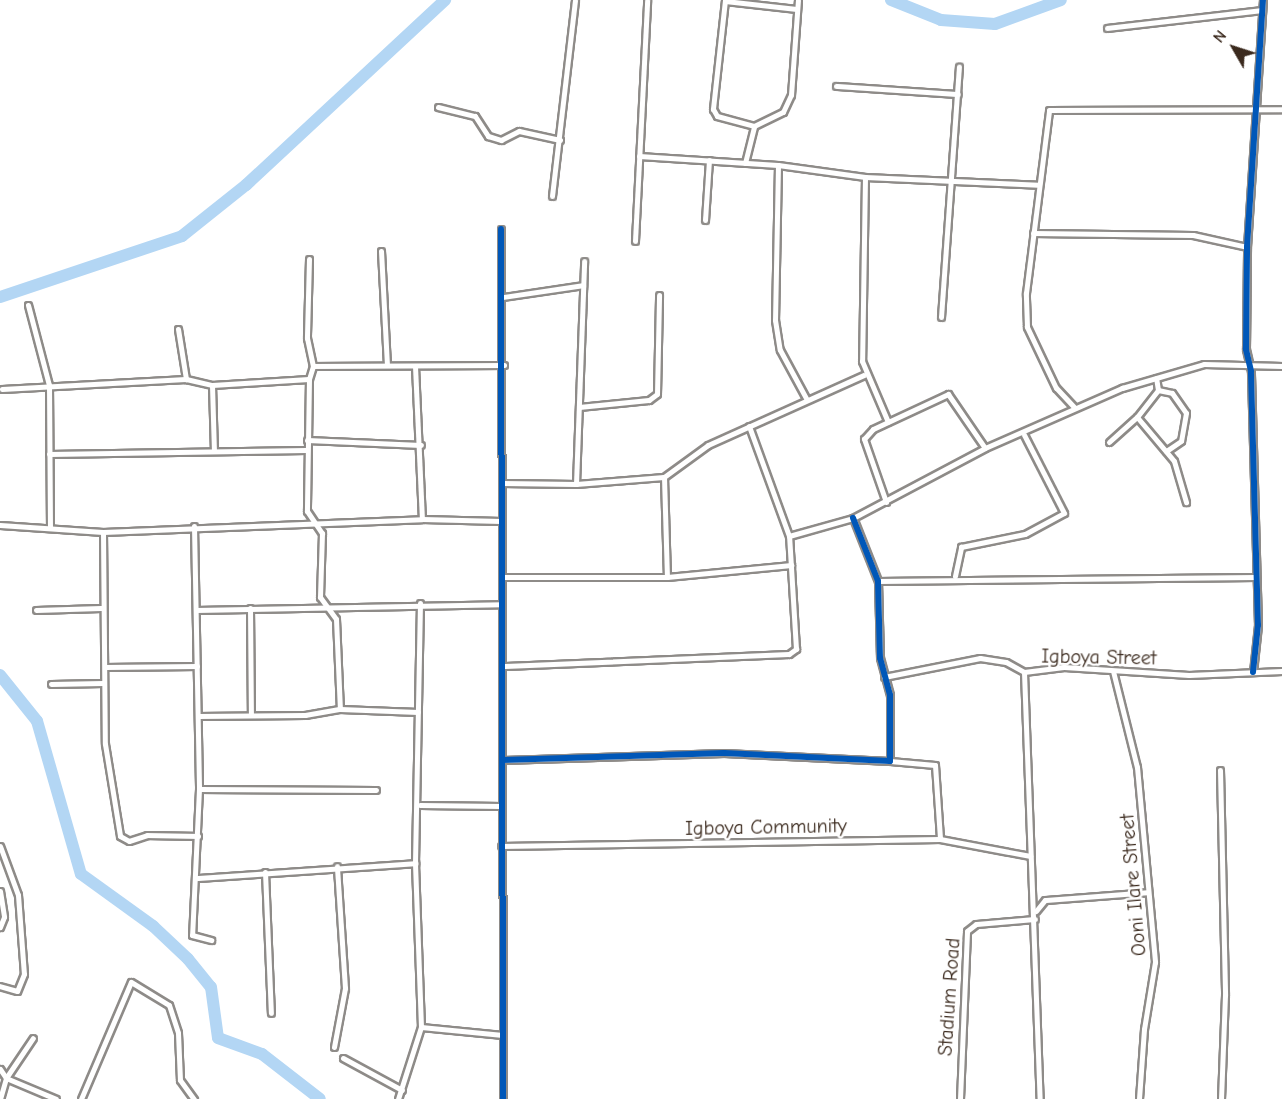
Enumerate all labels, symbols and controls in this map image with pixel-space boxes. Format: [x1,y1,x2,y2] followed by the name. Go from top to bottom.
[1204,18,1264,78] north arrow
[1210,27,1230,46] text: N
[1041,644,1157,670] street label: Igboya Street
[1115,813,1151,957] street label: Ooni Ilare Street
[685,814,847,840] street label: Igboya Community
[933,937,965,1057] street label: Stadium Road

